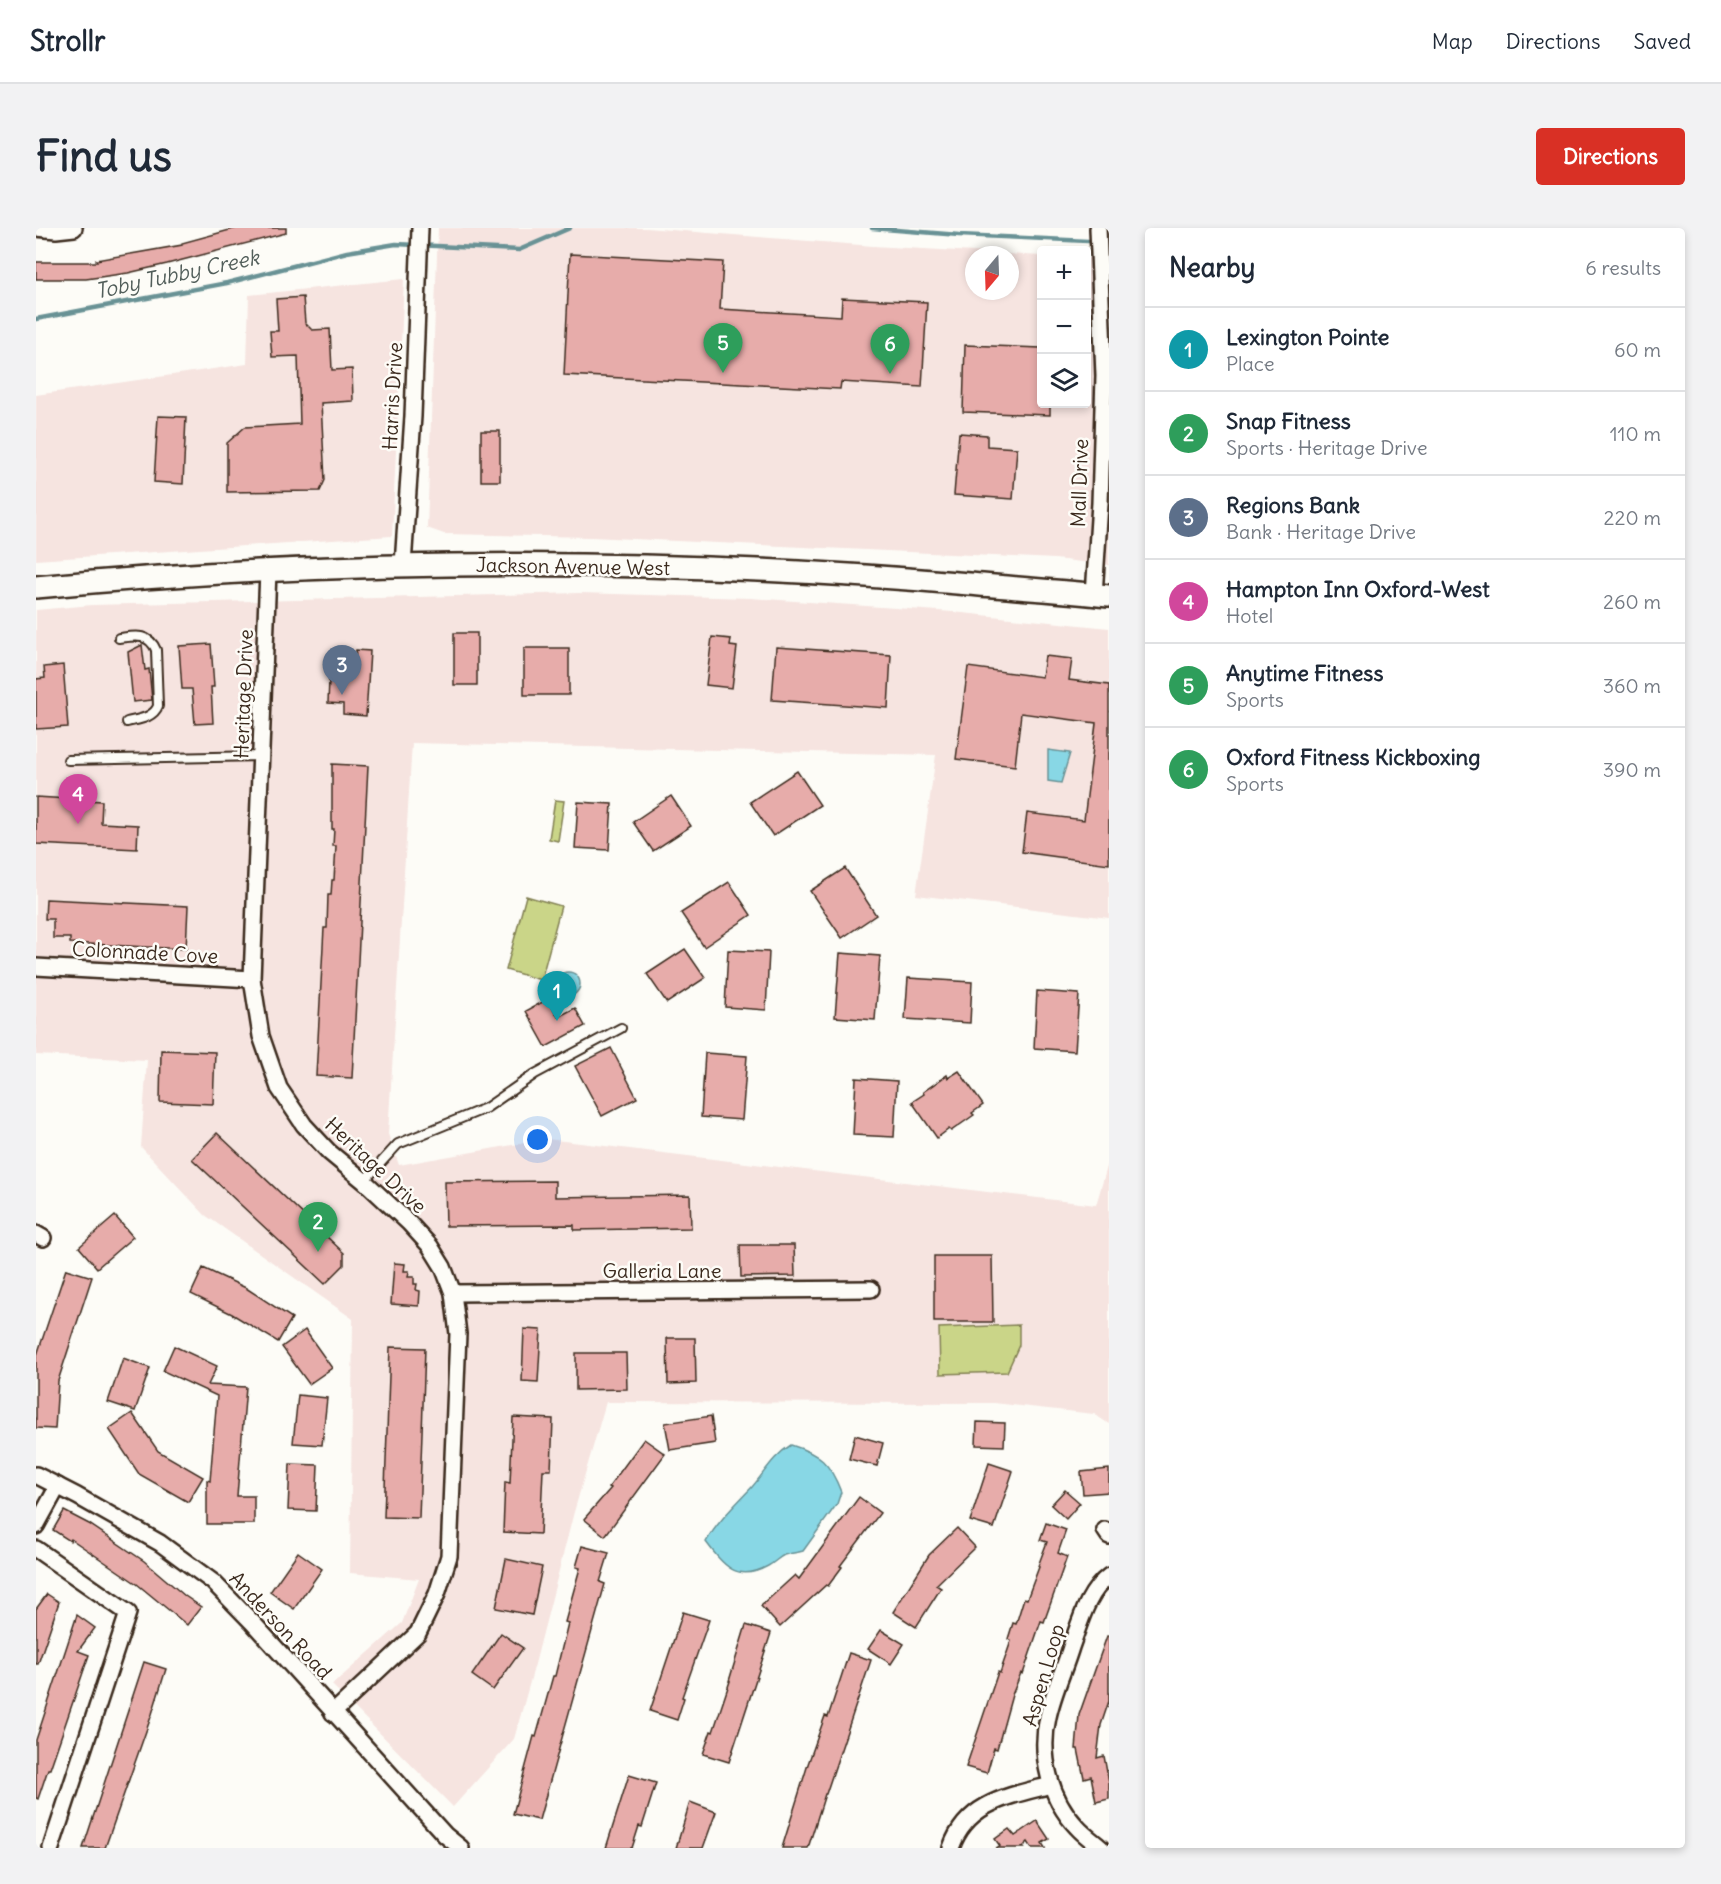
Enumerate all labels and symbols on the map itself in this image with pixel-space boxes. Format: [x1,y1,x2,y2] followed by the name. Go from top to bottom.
[93,243,263,305] water label: Toby Tubby Creek
[965,246,1019,300] north arrow
[704,324,742,373] pin: 5
[870,324,910,374] pin: 6
[377,342,407,450] street label: Harris Drive
[1065,438,1093,528] street label: Mall Drive
[476,552,671,580] street label: Jackson Avenue West
[228,629,258,759] street label: Heritage Drive
[322,646,362,695] pin: 3
[58,774,98,824] pin: 4
[71,936,219,968] street label: Colonnade Cove
[538,972,576,1021] pin: 1
[320,1112,432,1218] street label: Heritage Drive
[523,1125,552,1154] your location
[298,1202,338,1252] pin: 2
[603,1258,721,1283] street label: Galleria Lane
[225,1566,338,1684] street label: Anderson Road
[1017,1621,1069,1729] street label: Aspen Loop

